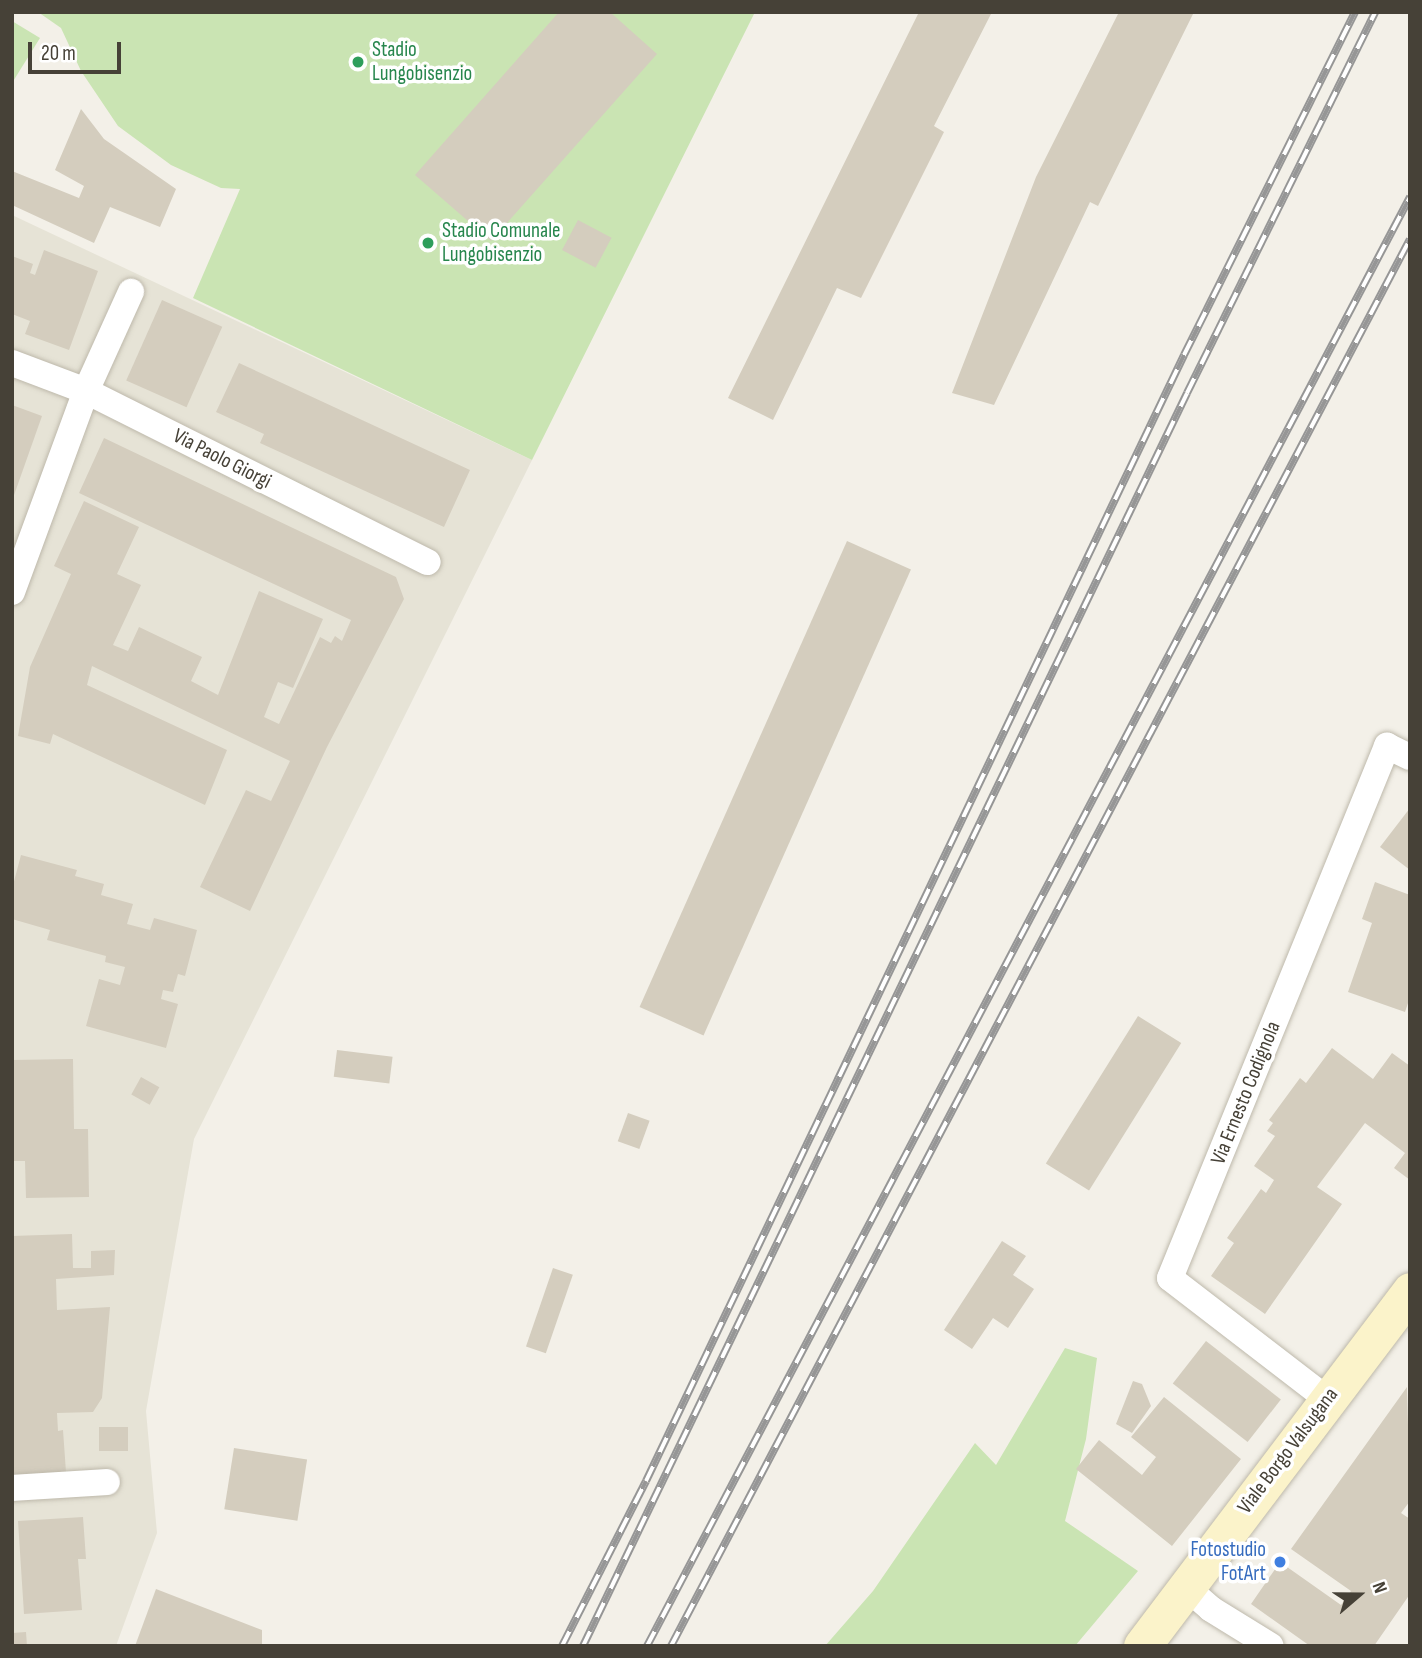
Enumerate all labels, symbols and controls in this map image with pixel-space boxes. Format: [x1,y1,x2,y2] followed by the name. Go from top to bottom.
[32,28,124,72] scale bar
[372,37,472,87] place label: Stadio Lungobisenzio
[41,41,76,66] text: 20 m
[350,54,366,70] marker: Stadio Lungobisenzio
[442,218,560,268] place label: Stadio Comunale Lungobisenzio
[420,235,436,251] marker: Stadio Comunale Lungobisenzio
[169,423,275,495] street label: Via Paolo Giorgi
[1206,1018,1286,1168] street label: Via Ernesto Codignola
[1232,1383,1344,1519] street label: Viale Borgo Valsugana
[1191,1537,1266,1587] place label: Fotostudio FotArt
[1272,1554,1288,1570] marker: Fotostudio FotArt
[1324,1560,1394,1630] north arrow
[1367,1579,1392,1596] text: N

